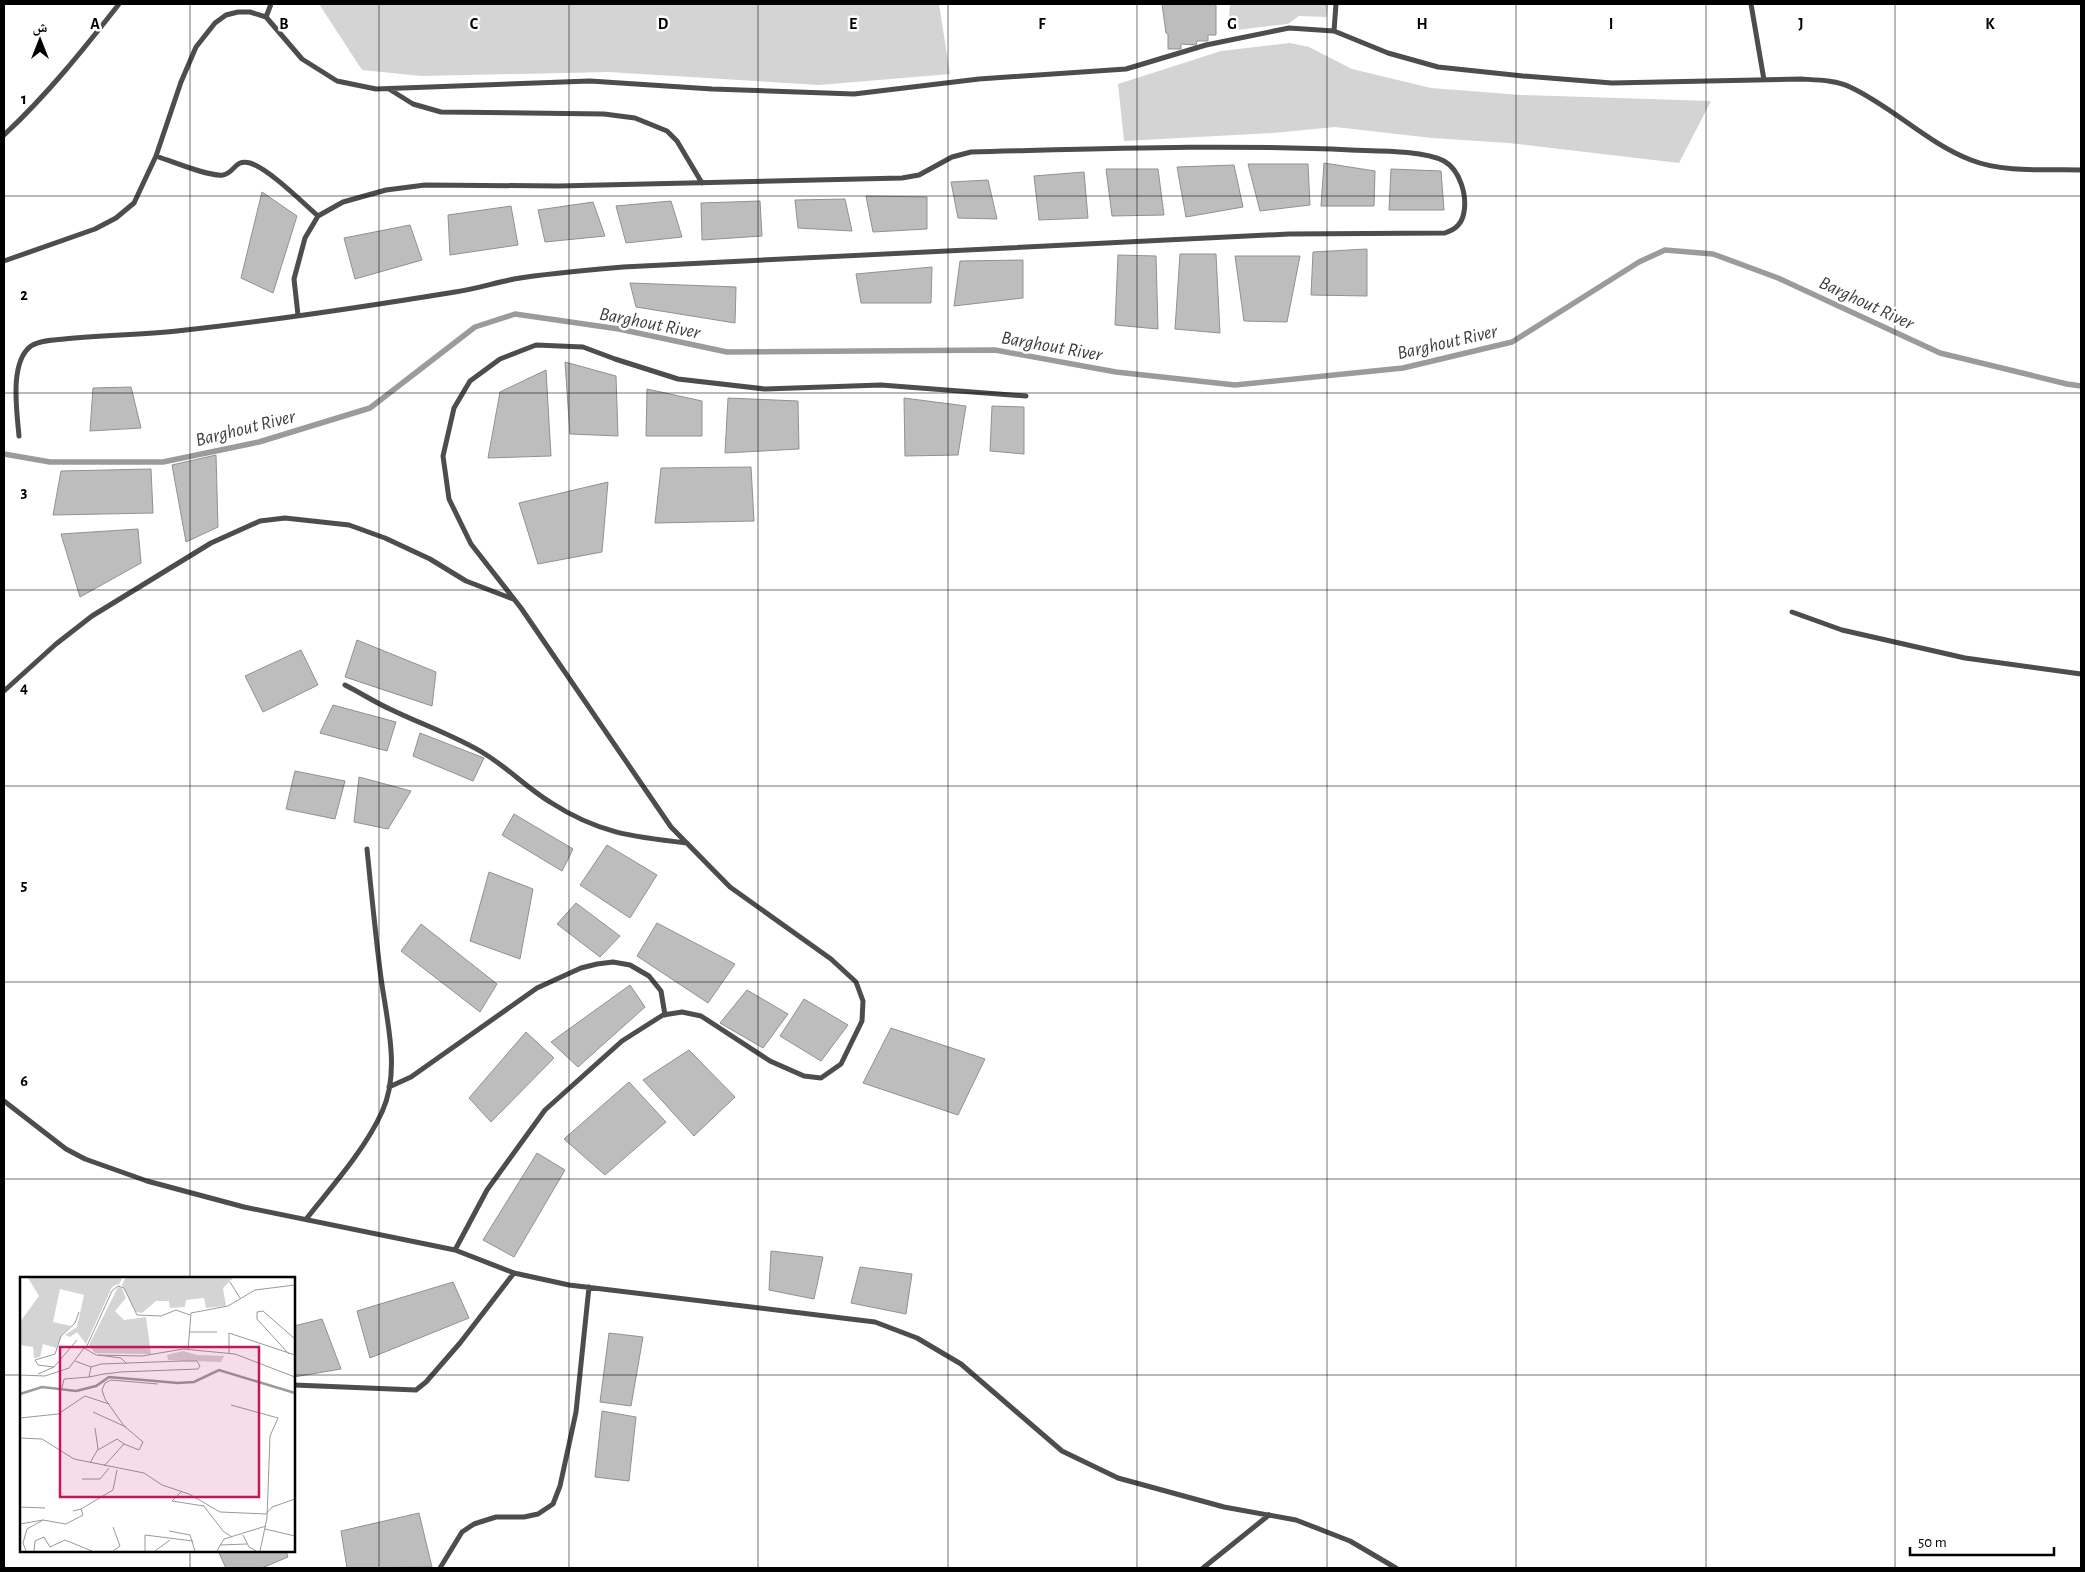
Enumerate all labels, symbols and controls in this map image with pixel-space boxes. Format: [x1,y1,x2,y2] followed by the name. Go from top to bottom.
[15,15,65,65] north arrow
[90,16,100,32] text: A
[279,16,289,32] text: B
[470,16,479,32] text: C
[658,16,669,32] text: D
[849,16,857,32] text: E
[1038,16,1046,32] text: F
[1227,16,1237,32] text: G
[1416,16,1428,32] text: H
[1609,16,1613,32] text: I
[1798,16,1804,32] text: J
[1985,16,1995,32] text: K
[33,21,48,36] text: ش
[21,91,27,107] text: 1
[1816,273,1917,334] water label: Barghout River
[20,287,28,303] text: 2
[598,304,702,343] water label: Barghout River
[1395,322,1500,363] water label: Barghout River
[1000,328,1105,365] water label: Barghout River
[193,407,298,450] water label: Barghout River
[21,484,28,500] text: 3
[20,680,28,696] text: 4
[21,877,28,893] text: 5
[20,1073,28,1089] text: 6
[20,1277,295,1552] inset map
[1910,1524,2054,1556] scale bar
[1918,1535,1947,1550] text: 50 m

